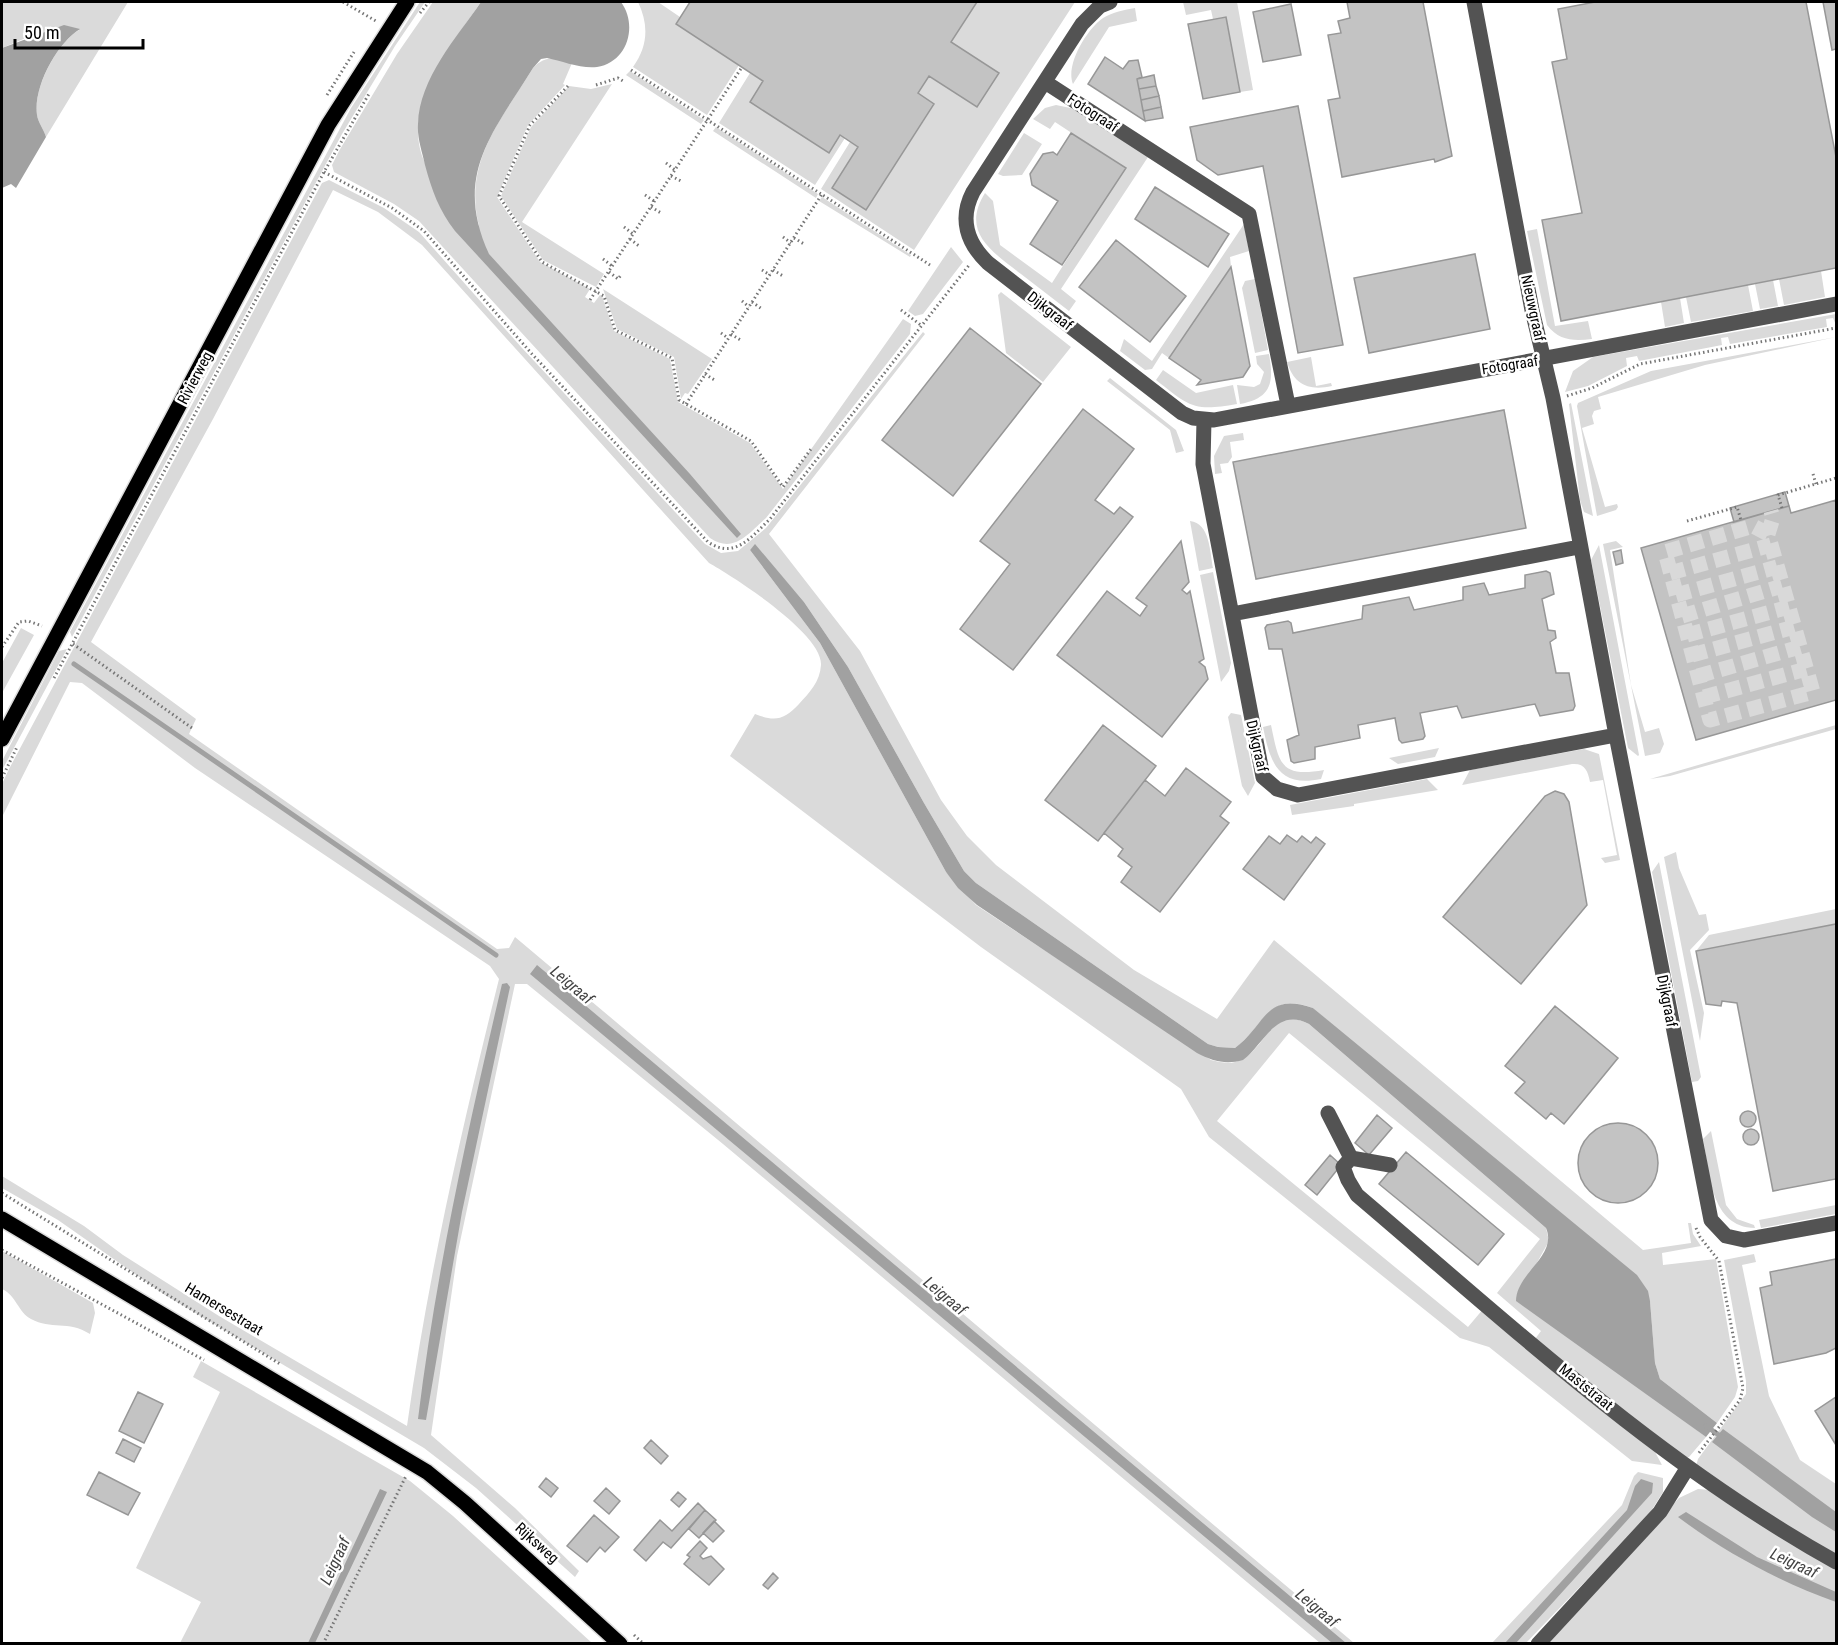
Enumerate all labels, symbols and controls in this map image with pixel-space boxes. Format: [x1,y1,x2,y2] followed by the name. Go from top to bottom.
[15,12,142,50] scale bar
[24,22,59,43] text: 50 m
[1064,90,1122,136] street label: Fotograaf
[1517,273,1549,343] street label: Nieuwgraaf
[1024,288,1077,334] street label: Dijkgraaf
[174,349,216,407] street label: Rivierweg
[1480,352,1540,378] street label: Fotograaf
[1242,718,1272,774] street label: Dijkgraaf
[547,962,599,1010] water label: Leigraaf
[1653,973,1681,1029] street label: Dijkgraaf
[920,1273,972,1321] water label: Leigraaf
[182,1279,266,1339] street label: Hamersestraat
[1555,1360,1617,1414] street label: Maststraat
[511,1519,563,1567] street label: Rijksweg
[316,1532,355,1588] water label: Leigraaf
[1767,1544,1823,1583] water label: Leigraaf
[1292,1585,1344,1633] water label: Leigraaf

